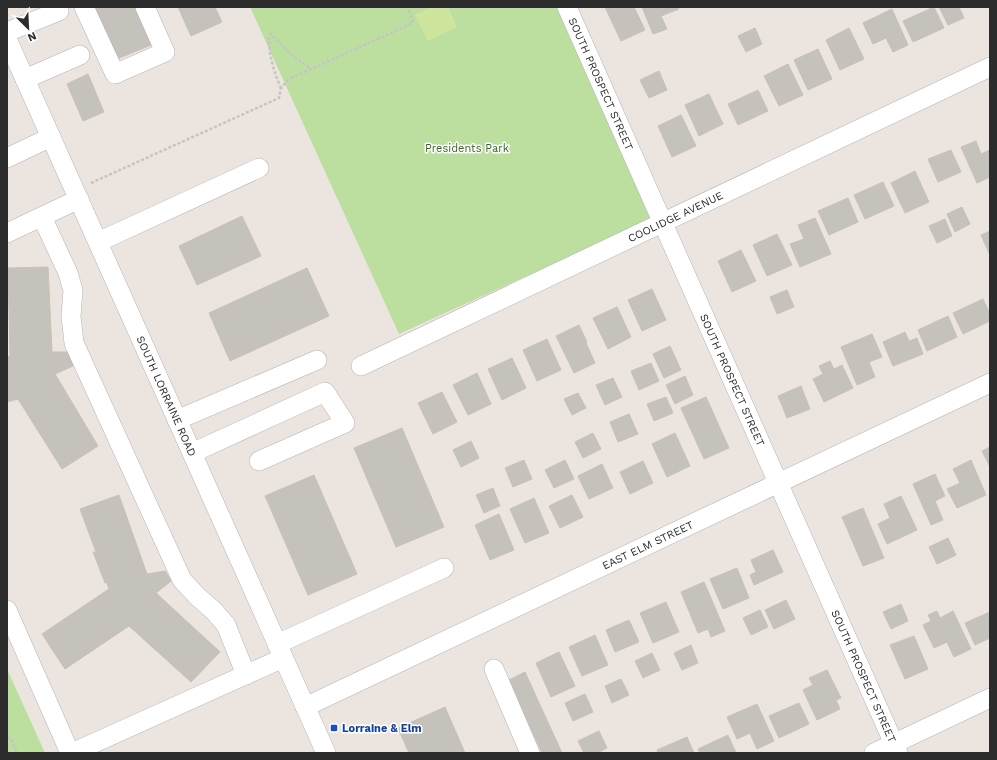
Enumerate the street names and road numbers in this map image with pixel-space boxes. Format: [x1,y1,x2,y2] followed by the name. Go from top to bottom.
[566,16,636,153] street label: SOUTH PROSPECT STREET
[626,189,725,245] street label: COOLIDGE AVENUE
[697,312,767,449] street label: SOUTH PROSPECT STREET
[133,334,199,459] street label: SOUTH LORRAINE ROAD
[600,518,696,573] street label: EAST ELM STREET
[828,608,899,745] street label: SOUTH PROSPECT STREET

